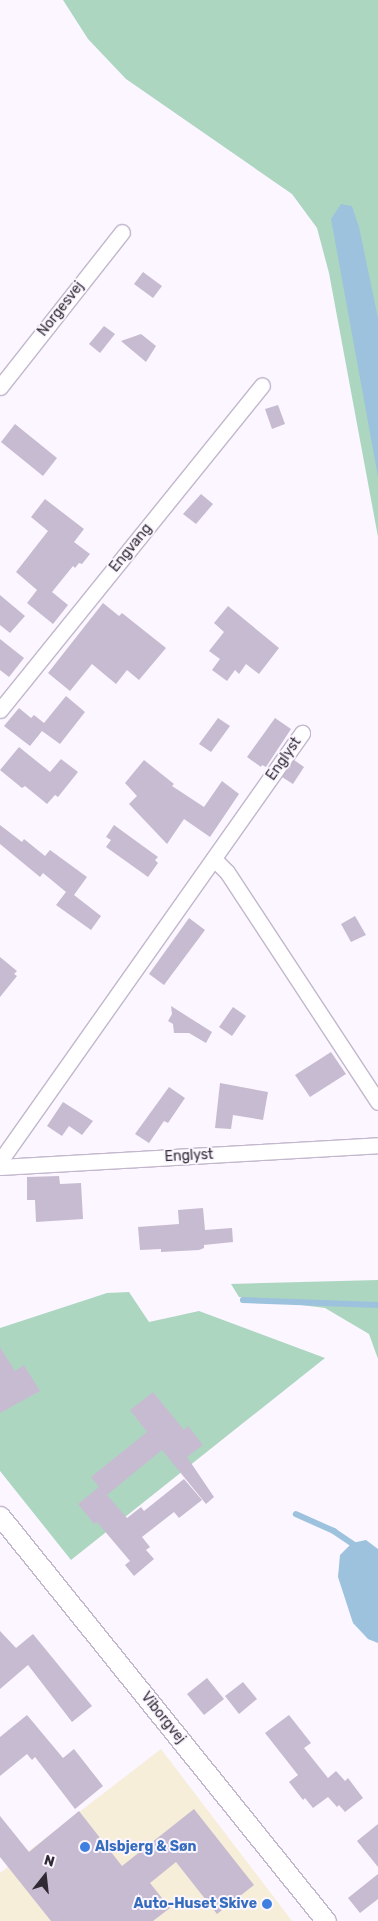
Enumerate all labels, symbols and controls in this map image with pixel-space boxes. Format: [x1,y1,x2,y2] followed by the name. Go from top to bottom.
[34,278,88,340] street label: Norgesvej
[106,520,156,576] street label: Engvang
[263,734,305,784] street label: Englyst
[164,1146,214,1166] street label: Englyst
[137,1689,189,1747] street label: Viborgvej
[95,1839,197,1855] place label: Alsbjerg & Søn
[79,1841,91,1853] marker: Alsbjerg & Søn
[20,1851,70,1901] north arrow
[42,1852,56,1871] text: N
[134,1896,257,1912] place label: Auto-Huset Skive
[261,1898,273,1910] marker: Auto-Huset Skive

